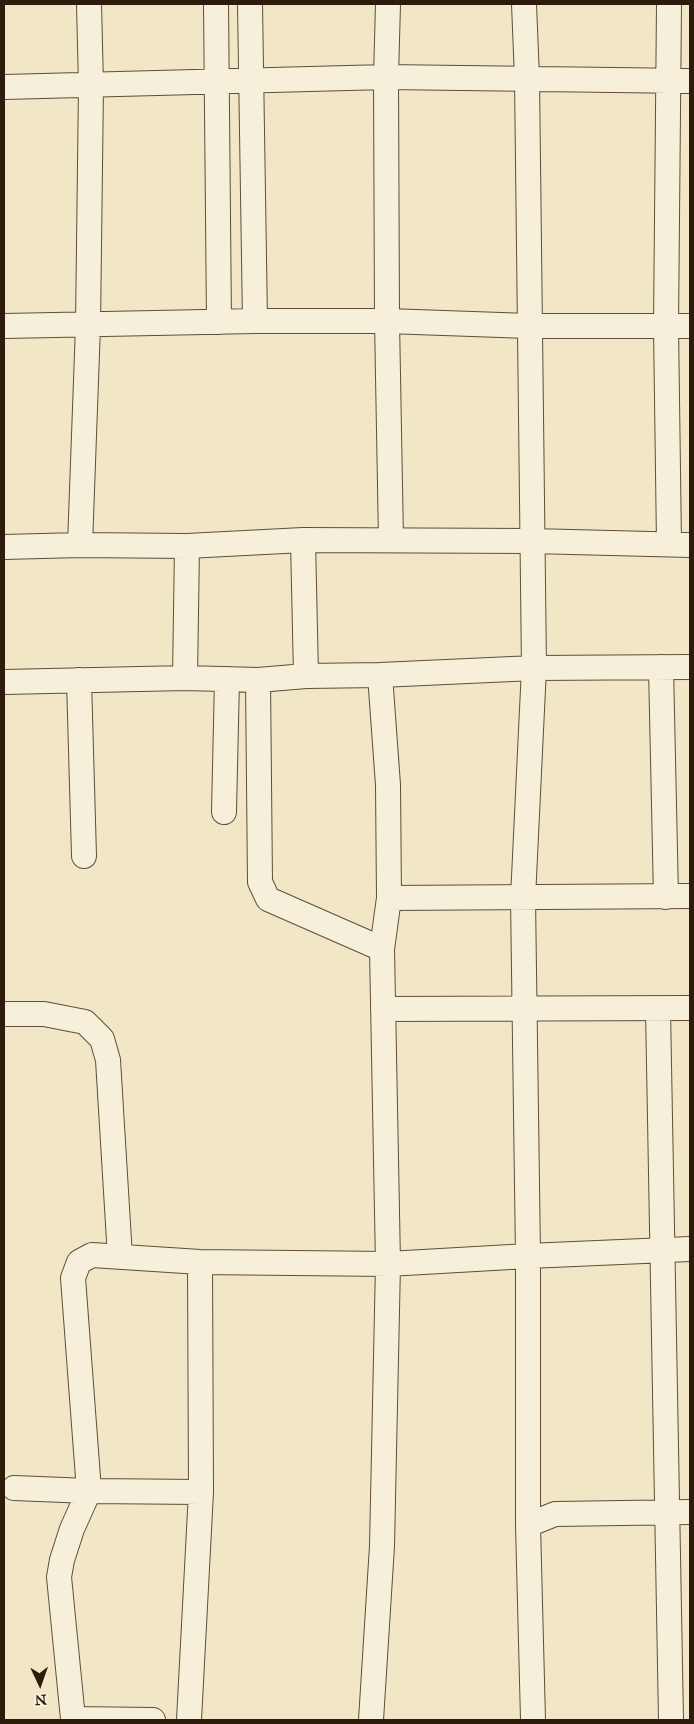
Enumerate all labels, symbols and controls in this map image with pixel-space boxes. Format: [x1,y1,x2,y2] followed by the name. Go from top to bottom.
[15,1659,65,1709] north arrow
[34,1691,47,1708] text: N

